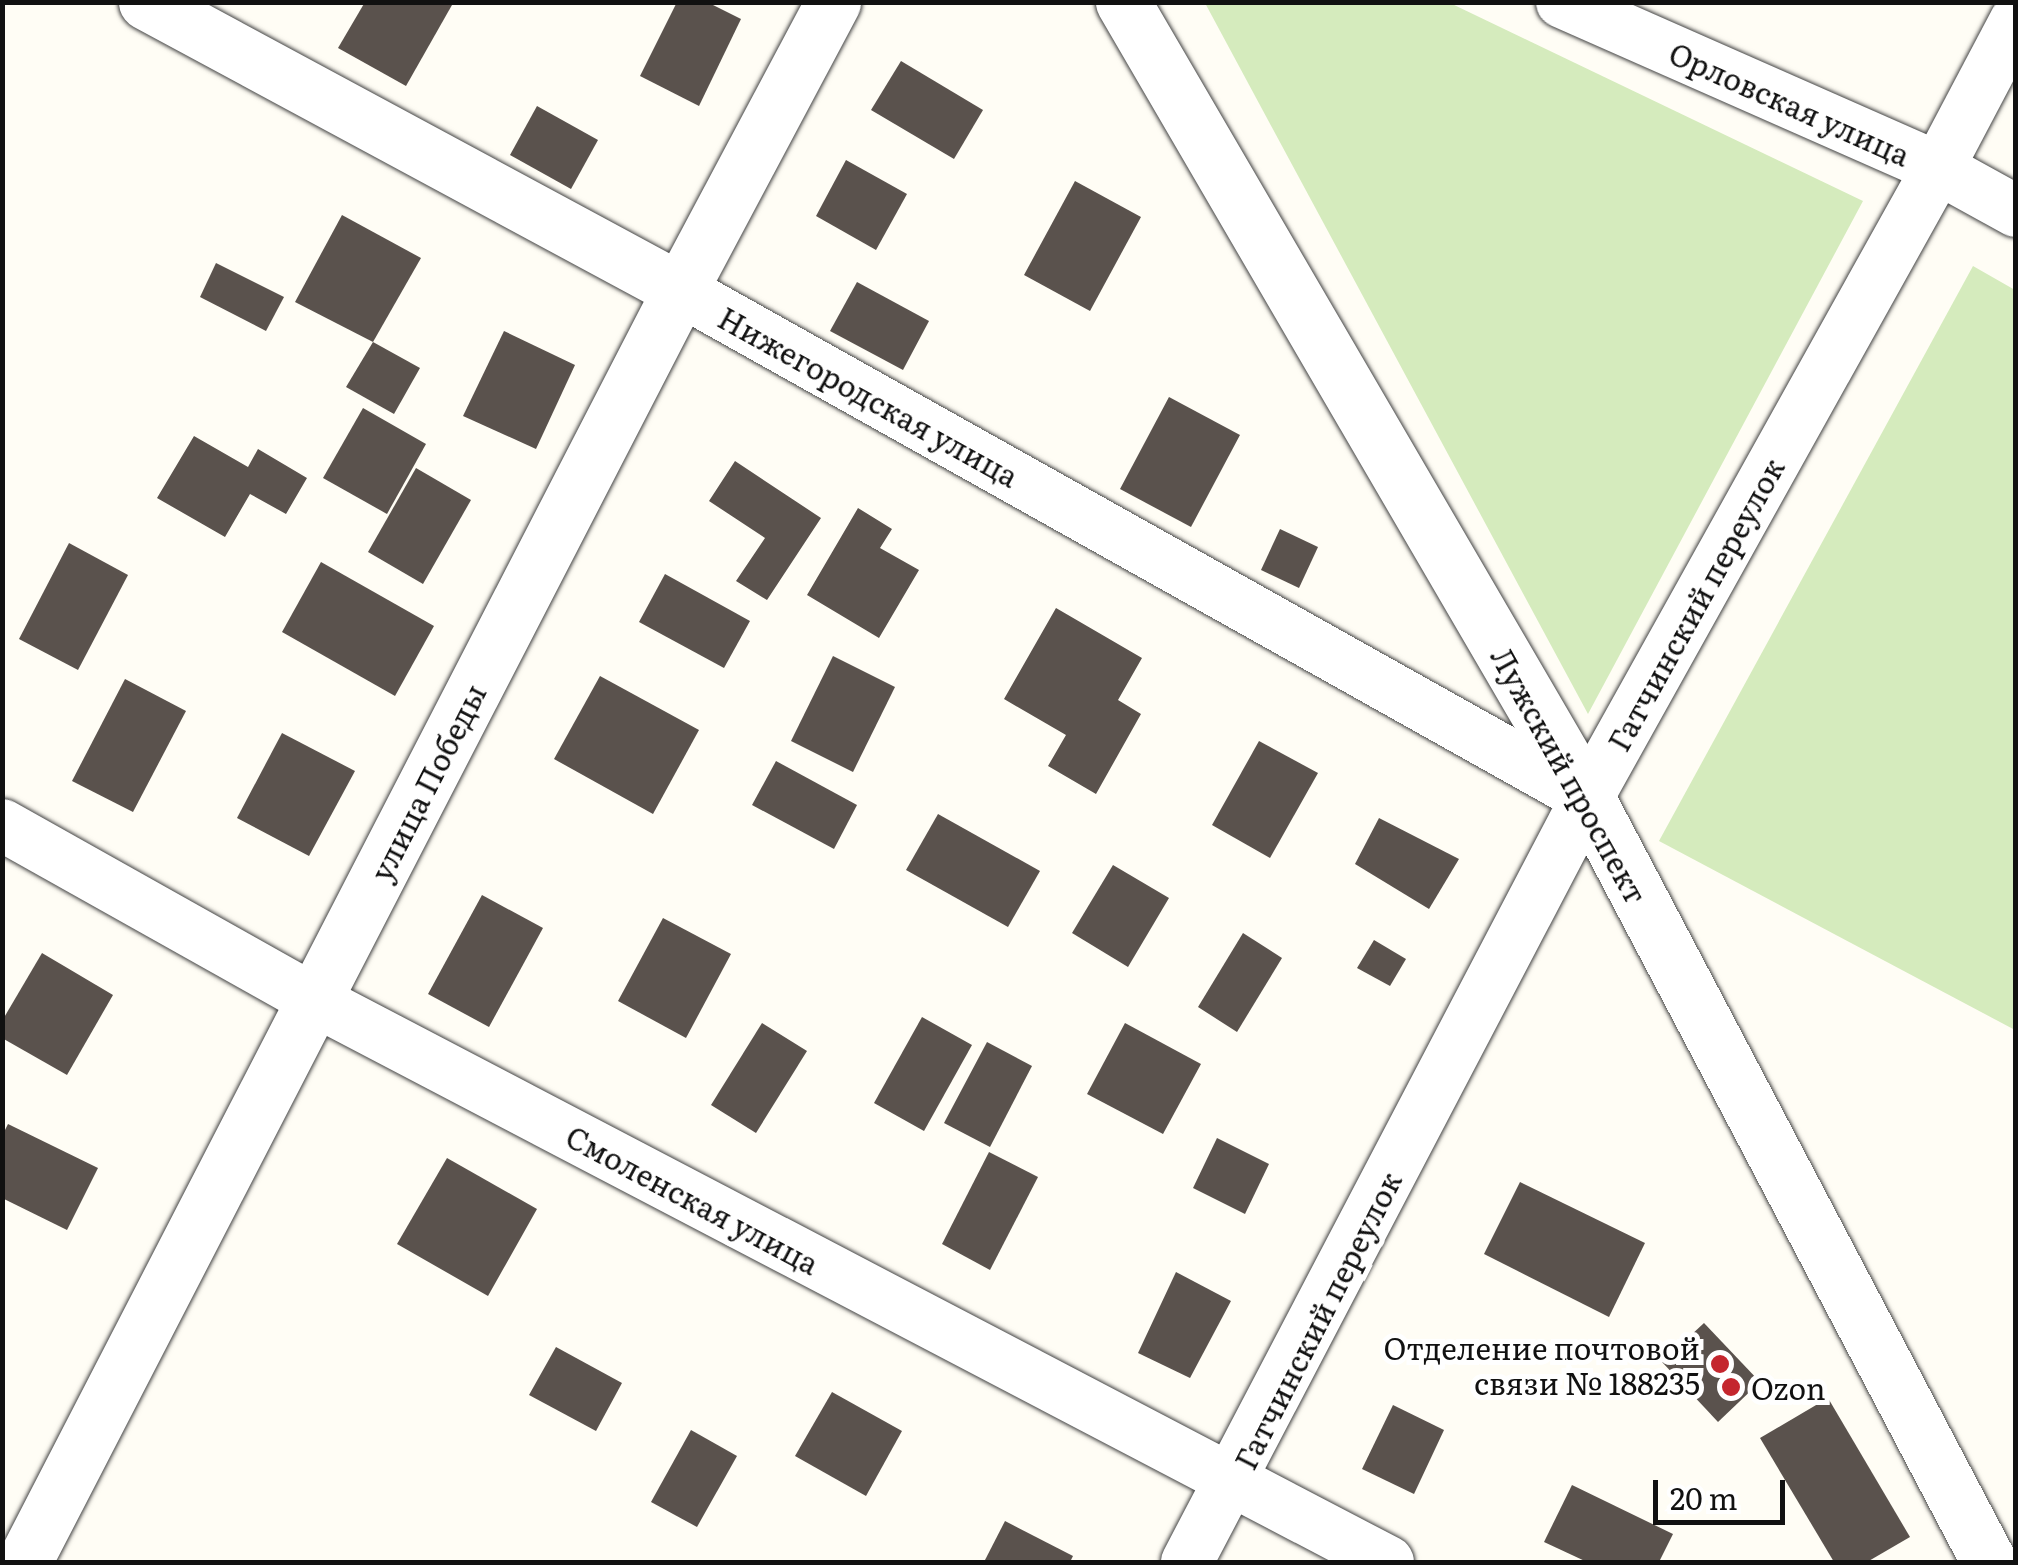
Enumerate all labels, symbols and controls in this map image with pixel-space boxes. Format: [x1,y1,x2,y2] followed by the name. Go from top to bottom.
[1664,34,1916,172] street label: Орловская улица
[713,298,1025,494] street label: Нижегородская улица
[1599,451,1791,757] street label: Гатчинский переулок
[1485,641,1655,909] street label: Лужский проспект
[362,677,492,887] street label: улица Победы
[560,1117,826,1281] street label: Смоленская улица
[1226,1165,1408,1475] street label: Гатчинский переулок
[1384,1329,1700,1400] place label: Отделение почтовой связи № 188235
[1709,1353,1731,1375] marker: Отделение почтовой связи № 188235
[1751,1369,1826,1405] place label: Ozon
[1720,1376,1742,1398] marker: Ozon
[1658,1460,1790,1522] scale bar
[1670,1475,1738,1519] text: 20 m

